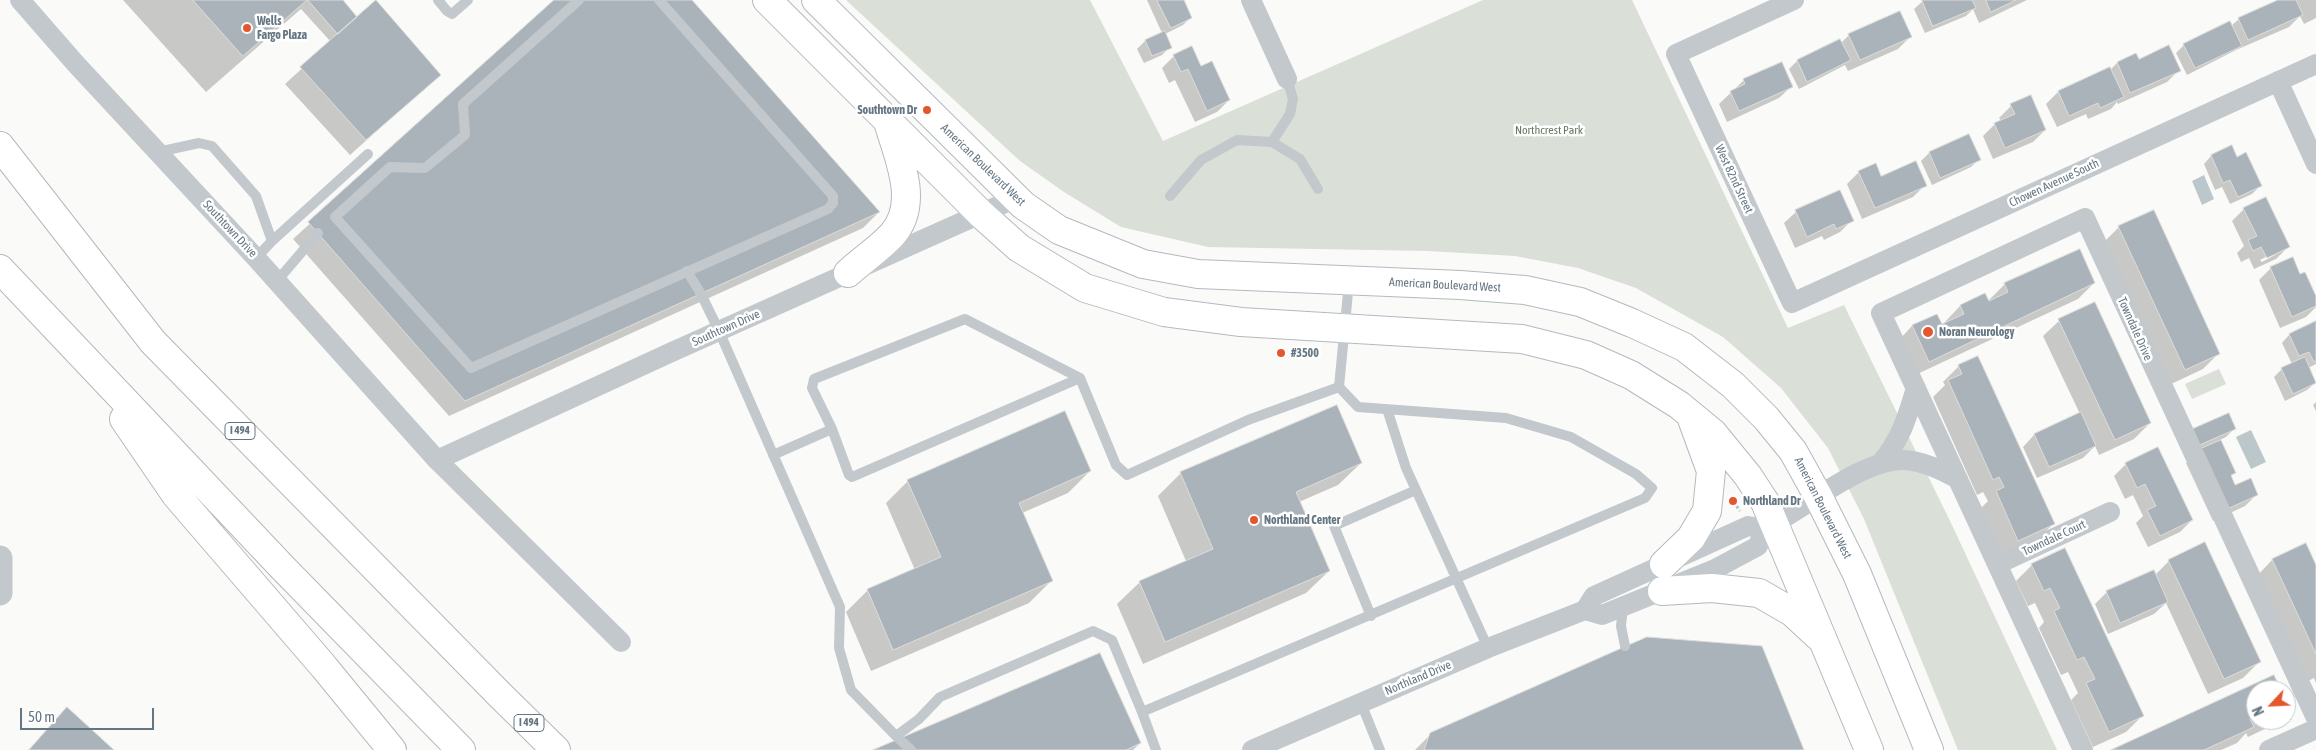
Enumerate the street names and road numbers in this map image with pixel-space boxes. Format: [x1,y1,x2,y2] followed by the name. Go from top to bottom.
[938,121,1028,209] street label: American Boulevard West
[1712,142,1756,216] street label: West 82nd Street
[2007,156,2101,210] street label: Chowen Avenue South
[200,198,260,260] street label: Southtown Drive
[1389,275,1501,295] street label: American Boulevard West
[2115,295,2155,363] street label: Towndale Drive
[690,307,762,349] street label: Southtown Drive
[225,422,255,440] road number: I 494
[1791,455,1855,561] street label: American Boulevard West
[2020,517,2088,559] street label: Towndale Court
[1383,658,1453,698] street label: Northland Drive
[514,714,544,731] road number: I 494

